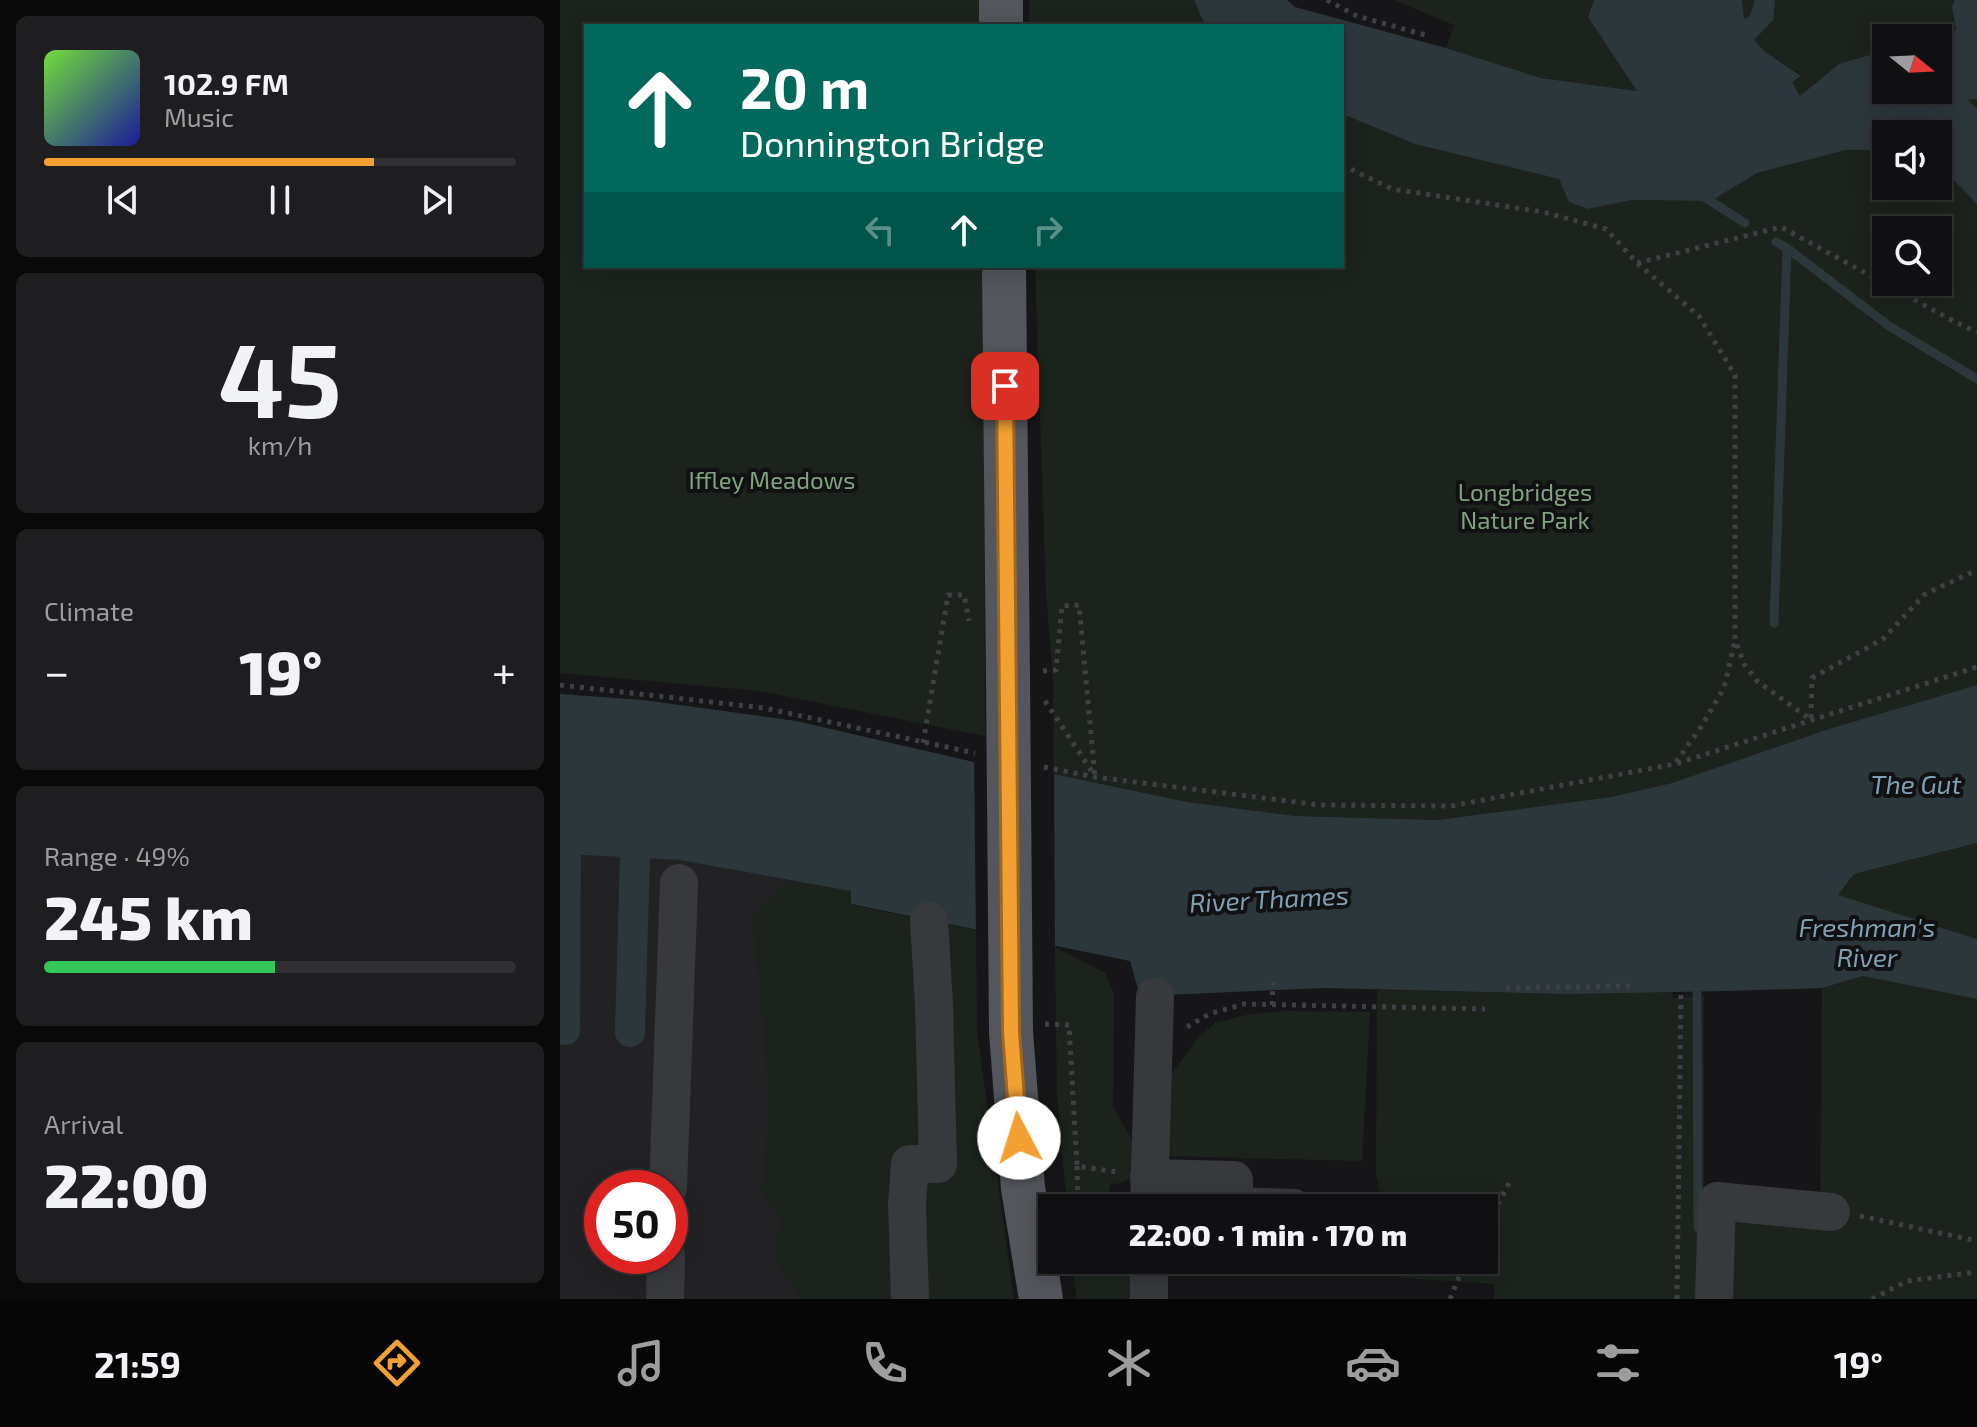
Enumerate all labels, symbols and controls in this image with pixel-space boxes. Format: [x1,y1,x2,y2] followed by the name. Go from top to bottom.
[1872,24,1952,104] north arrow
[1872,24,1952,296] map controls
[740,53,869,120] text: 20 m
[608,56,712,160] icon: ahead
[164,65,289,101] text: 102.9 FM
[164,101,234,132] text: Music
[1872,120,1952,200] button: sound
[740,121,1045,164] text: Donnington Bridge
[101,178,145,222] icon: previous
[258,178,302,222] icon: pause
[415,178,459,222] icon: next
[858,208,902,252] icon: left
[942,208,986,252] icon: ahead
[1026,208,1070,252] icon: right
[1872,216,1952,296] button: search
[218,314,342,439] text: 45
[971,352,1039,420] pin
[983,364,1027,408] icon: arrive
[248,429,312,460] text: km/h
[688,465,856,494] park label: Iffley Meadows
[1458,477,1592,534] park label: Longbridges Nature Park
[44,595,134,626] text: Climate
[239,635,322,707] text: 19°
[44,644,70,697] text: −
[492,644,516,697] text: +
[1871,768,1961,799] water label: The Gut
[44,840,190,871] text: Range · 49%
[1188,878,1350,918] water label: River Thames
[44,880,253,952] text: 245 km
[1799,911,1935,972] water label: Freshman's River
[977,1096,1061,1180] position arrow
[44,1108,123,1139] text: Arrival
[44,1148,209,1220] text: 22:00
[584,1170,688,1274] speed limit sign: 50
[1129,1216,1407,1252] text: 22:00 · 1 min · 170 m
[369,1335,425,1391] icon: directions
[613,1335,669,1391] icon: music
[857,1335,913,1391] icon: phone
[1101,1335,1157,1391] icon: climate
[1345,1335,1401,1391] icon: car
[1590,1335,1646,1391] icon: filters
[94,1342,181,1385] text: 21:59
[1834,1342,1883,1385] text: 19°

